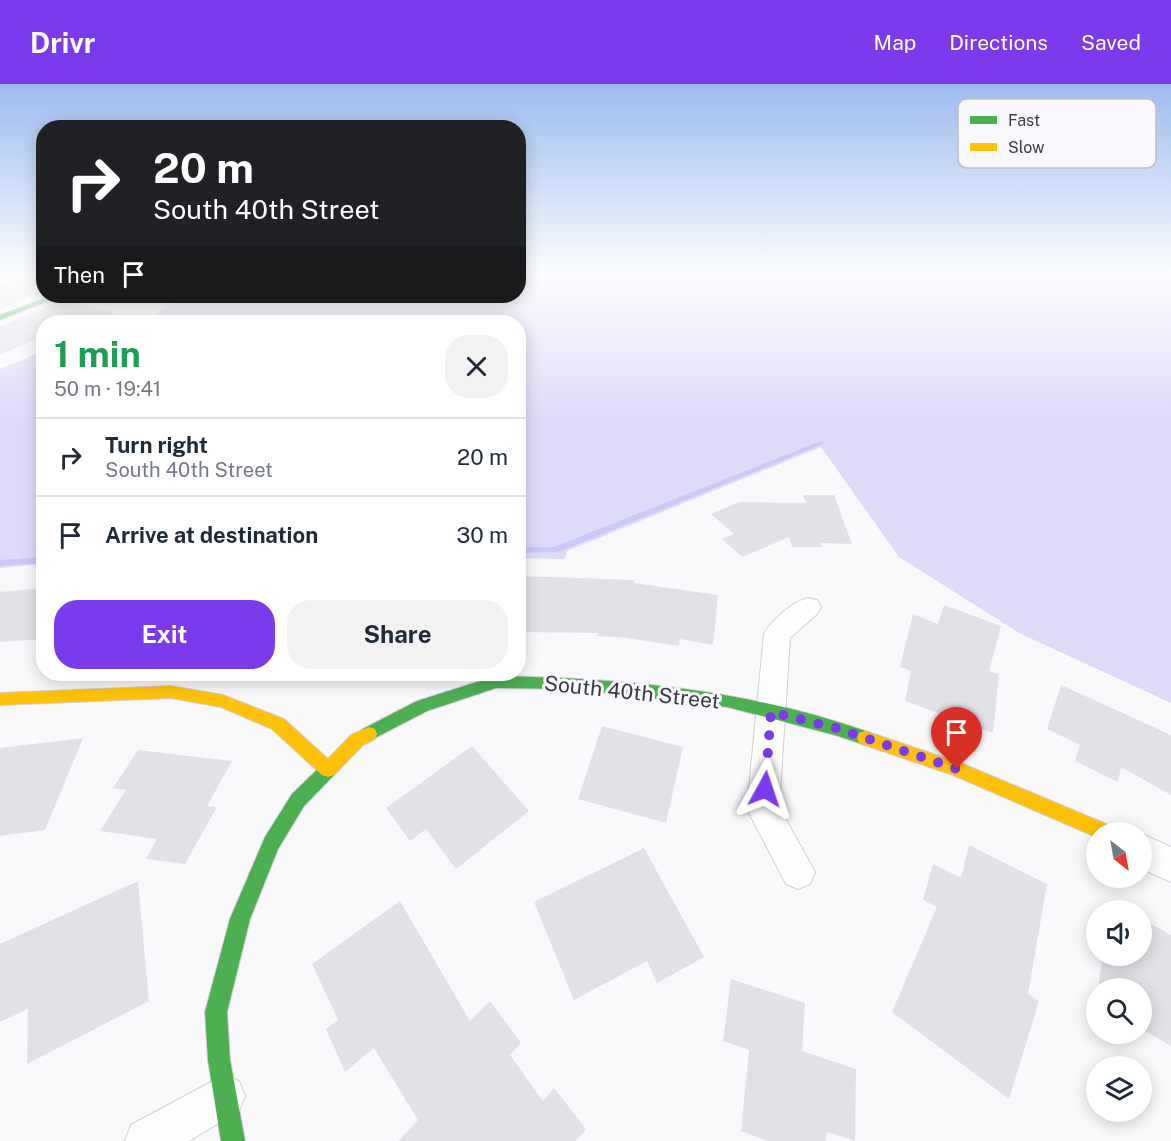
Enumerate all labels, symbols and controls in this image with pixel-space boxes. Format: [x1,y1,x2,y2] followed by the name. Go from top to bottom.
[30,26,95,59] text: Drivr
[874,30,916,55] text: Map
[949,30,1048,55] text: Directions
[1081,30,1141,55] text: Saved
[958,99,1156,168] legend
[1008,111,1040,130] text: Fast
[1008,138,1045,157] text: Slow
[153,143,254,192] text: 20 m
[54,144,132,222] icon: right
[153,193,380,225] text: South 40th Street
[117,258,150,291] icon: arrive
[54,262,105,288] text: Then
[54,333,141,375] text: 1 min
[445,335,508,398] button: close
[54,377,161,401] text: 50 m · 19:41
[105,432,208,458] text: Turn right
[54,441,87,474] icon: right
[457,444,508,470] text: 20 m
[105,458,273,482] text: South 40th Street
[54,519,87,552] icon: arrive
[105,522,318,548] text: Arrive at destination
[456,522,508,548] text: 30 m
[54,600,275,669] button: Exit
[287,600,508,669] button: Share
[543,670,721,714] street label: South 40th Street
[931,707,982,769] pin
[940,716,973,749] icon: arrive
[733,757,797,821] position arrow
[1086,822,1152,888] north arrow
[1086,822,1152,1122] map controls
[1086,900,1152,966] button: sound
[1086,978,1152,1044] button: search
[1086,1056,1152,1122] button: layers

